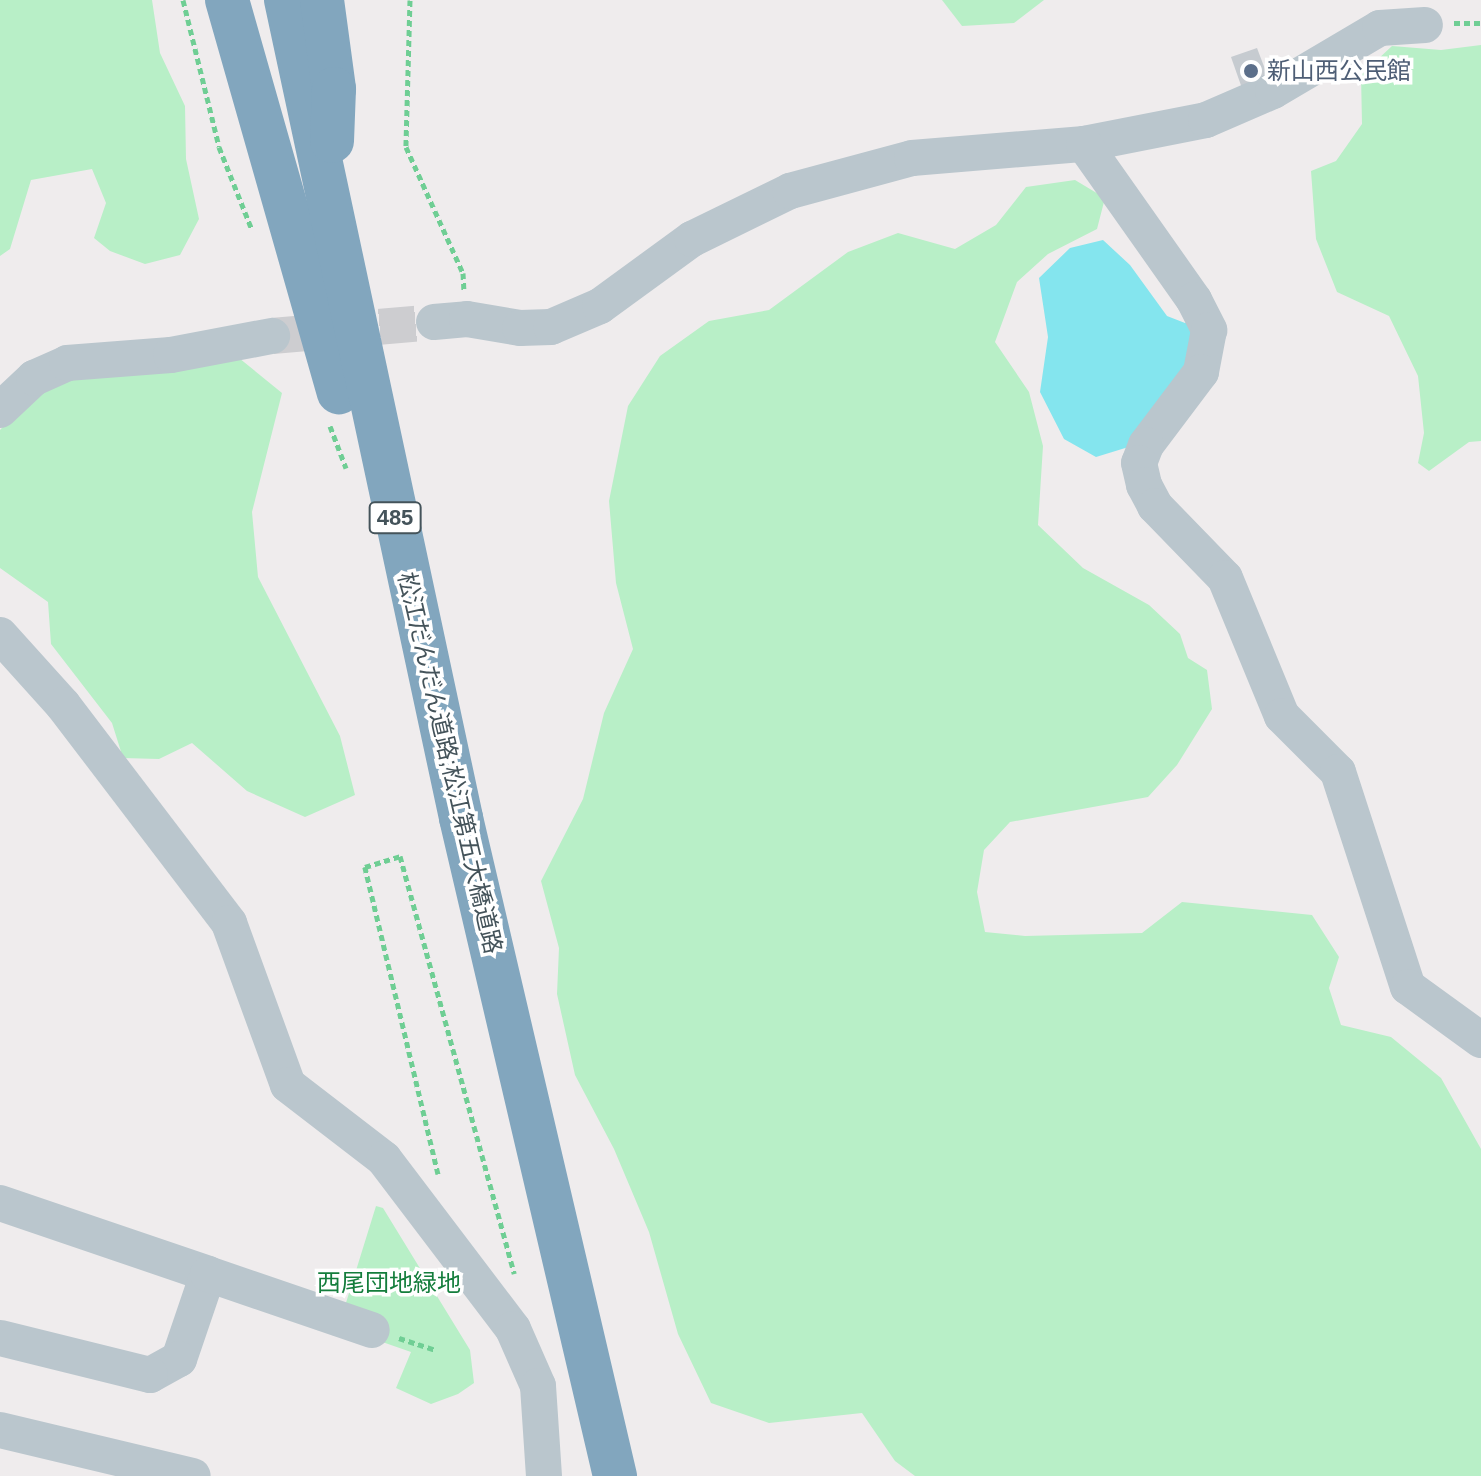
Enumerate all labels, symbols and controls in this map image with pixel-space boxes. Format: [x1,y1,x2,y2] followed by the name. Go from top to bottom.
[1267,57,1411,85] place label: 新山西公民館
[1242,62,1260,80] marker: 新山西公民館
[367,500,423,536] road number: 485
[392,569,508,957] street label: 松江だんだん道路;松江第五大橋道路
[317,1269,461,1297] park label: 西尾団地緑地

